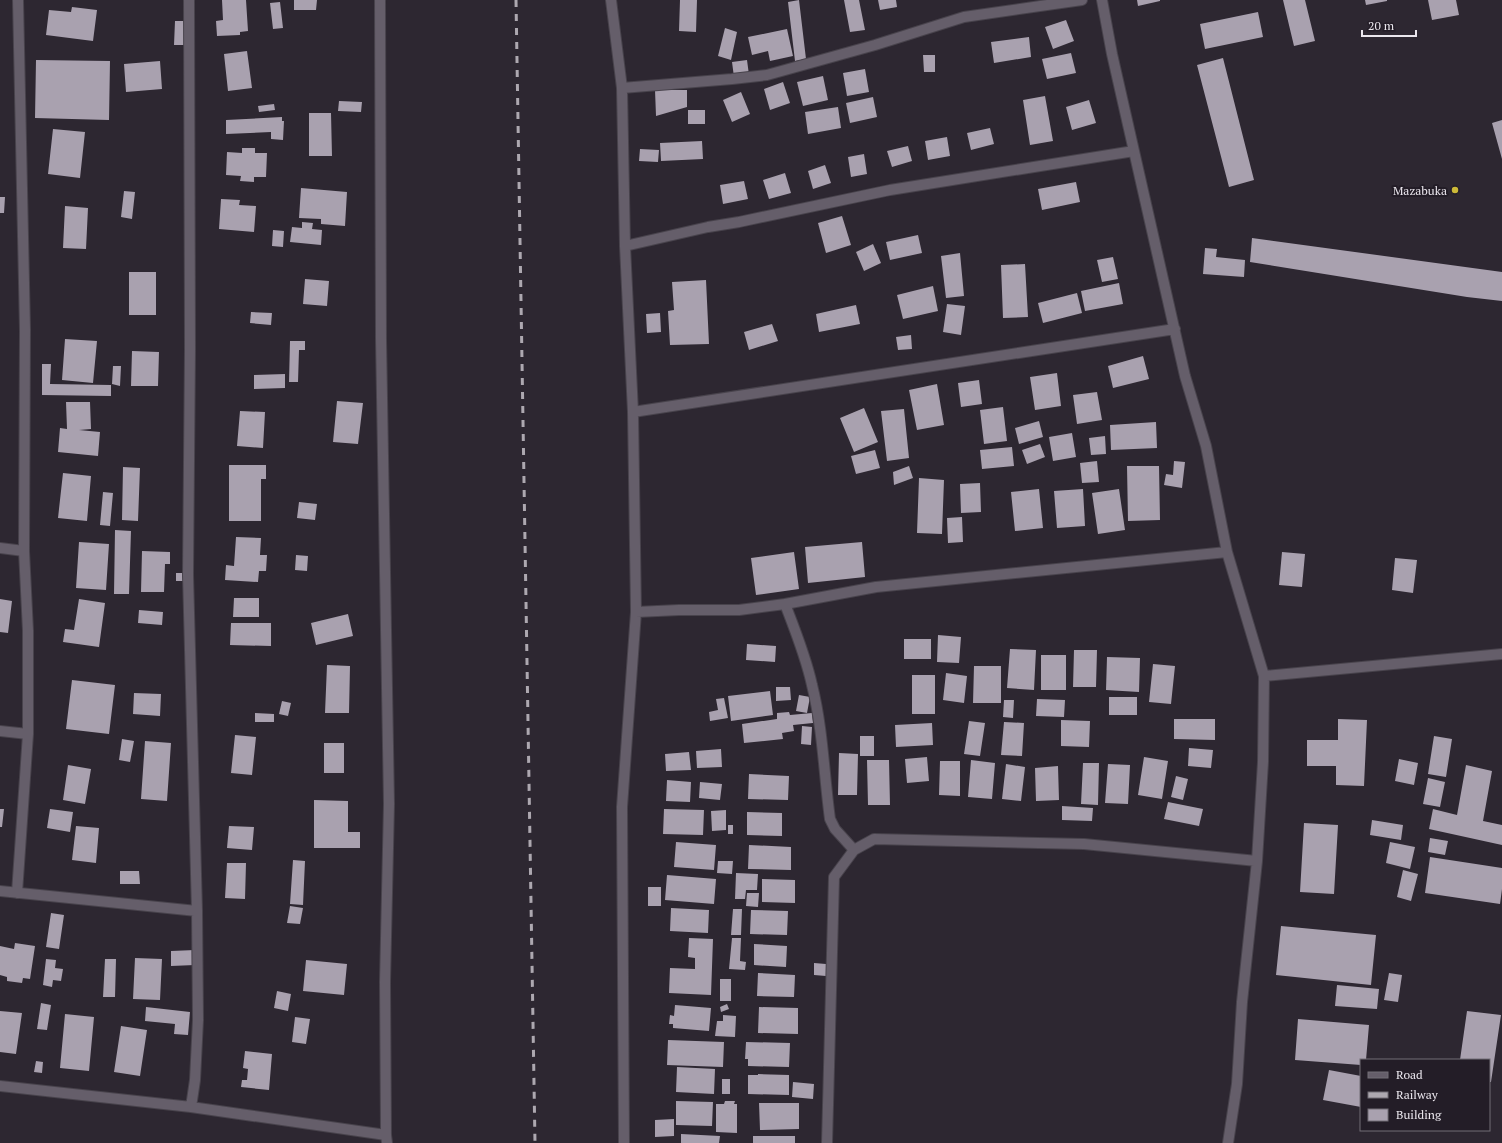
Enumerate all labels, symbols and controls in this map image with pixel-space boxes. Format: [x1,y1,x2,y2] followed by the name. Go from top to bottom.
[1362,12,1416,38] scale bar
[1368,18,1395,33] text: 20 m
[1393,183,1447,198] place label: Mazabuka
[1450,185,1460,195] marker: Mazabuka
[1360,1059,1490,1131] legend
[1396,1067,1423,1082] text: Road
[1396,1087,1439,1102] text: Railway
[1396,1107,1442,1122] text: Building

